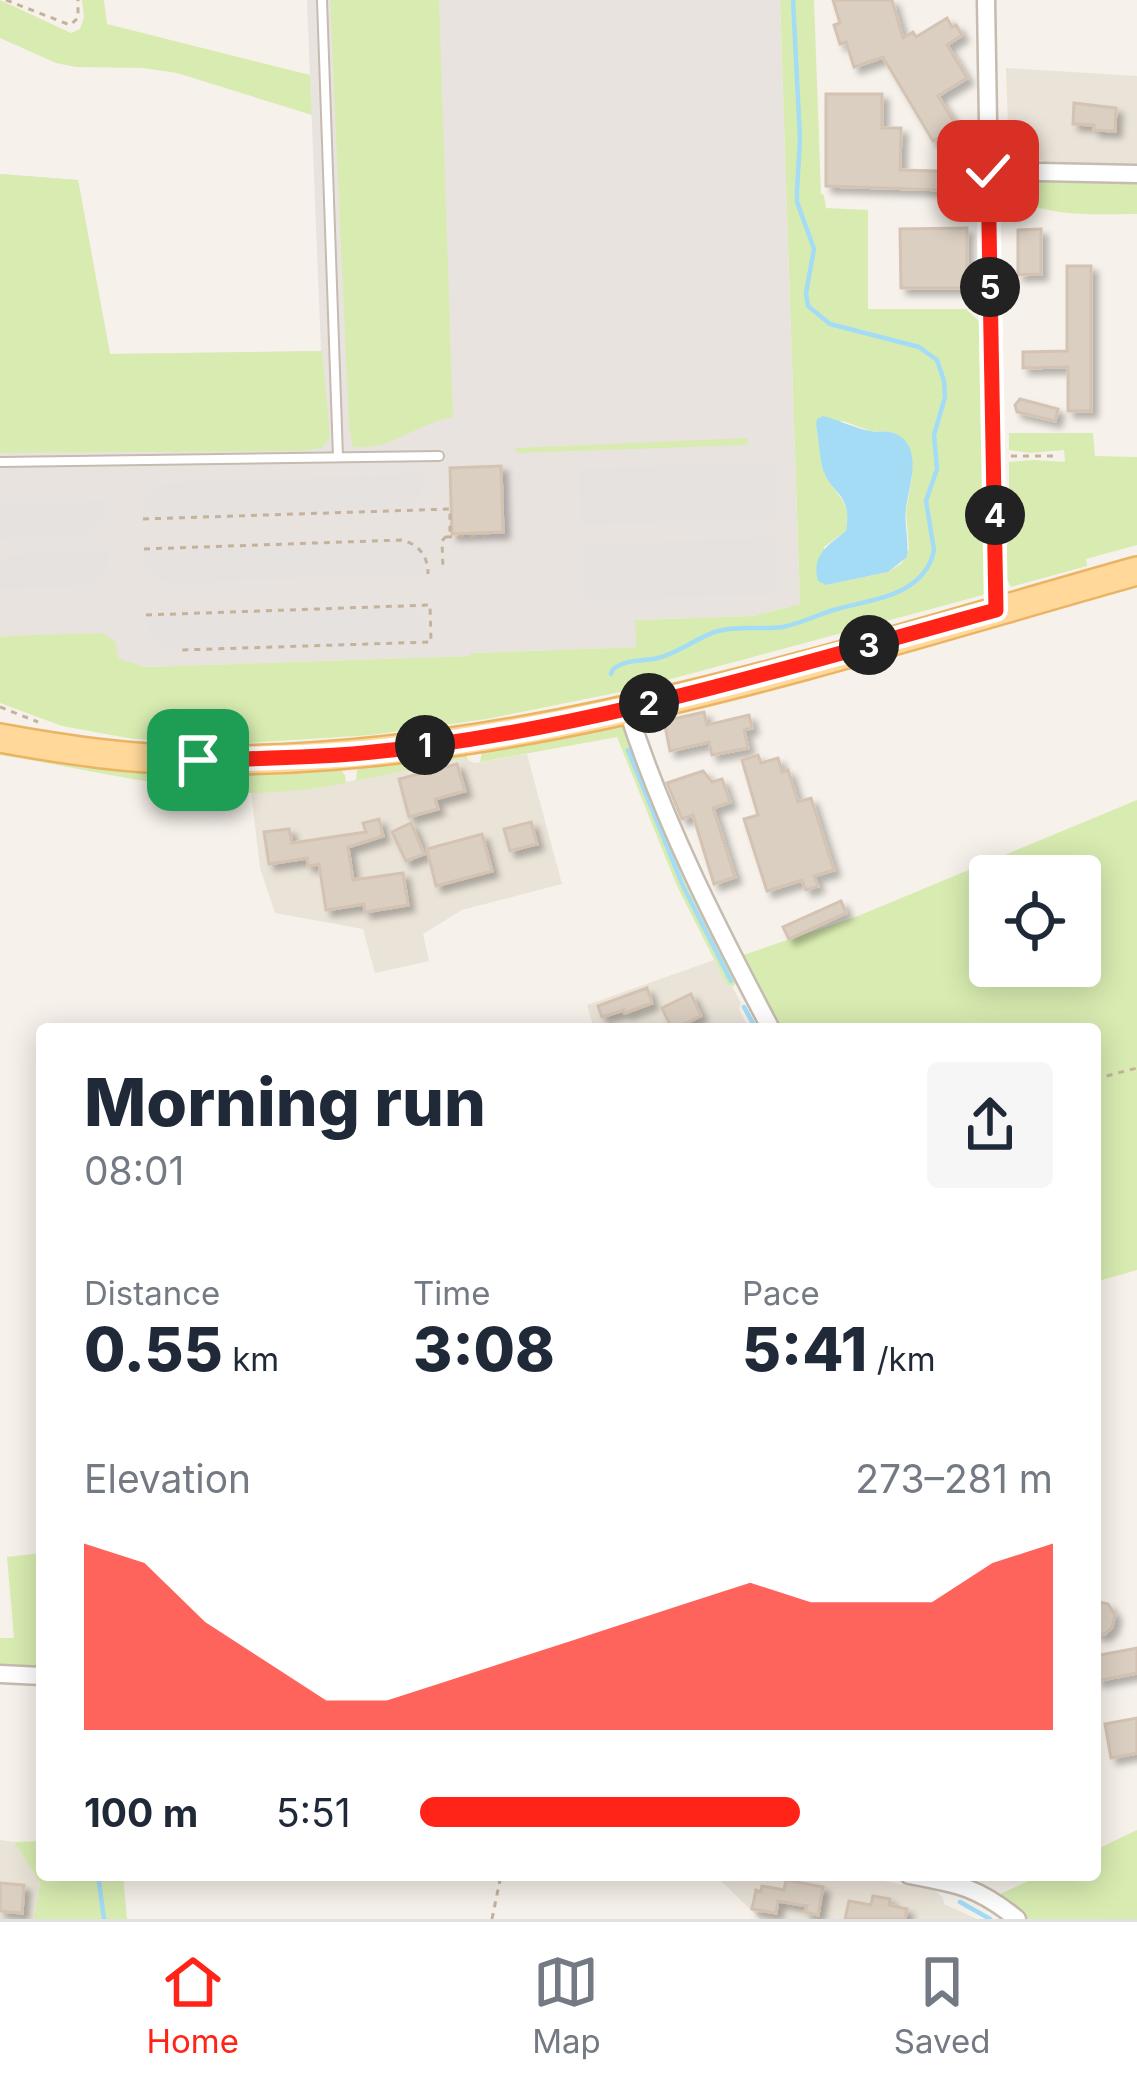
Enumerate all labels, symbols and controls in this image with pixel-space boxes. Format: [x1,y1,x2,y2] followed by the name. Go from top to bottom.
[937,120,1039,222] pin
[955,138,1021,204] icon: check
[960,257,1020,317] pin: 5
[979,267,1001,307] text: 5
[965,485,1025,545] pin: 4
[984,495,1006,535] text: 4
[839,615,899,675] pin: 3
[858,625,880,665] text: 3
[619,673,679,733] pin: 2
[639,683,659,723] text: 2
[147,709,249,811] pin
[395,715,455,775] pin: 1
[418,725,432,765] text: 1
[165,727,231,793] icon: arrive
[969,855,1101,987] map controls
[969,855,1101,987] button: locate
[84,1062,486,1142] text: Morning run
[927,1062,1053,1188] button: share
[84,1147,184,1194] text: 08:01
[84,1273,220,1313] text: Distance
[413,1273,490,1313] text: Time
[742,1273,820,1313] text: Pace
[84,1313,223,1385] text: 0.55
[413,1313,555,1385] text: 3:08
[742,1313,867,1385] text: 5:41
[223,1339,279,1379] text: km
[867,1339,936,1379] text: /km
[84,1455,251,1502] text: Elevation
[855,1455,1053,1502] text: 273–281 m
[84,1789,198,1836] text: 100 m
[276,1789,351,1836] text: 5:51
[147,1949,239,2061] tab: Home
[532,1949,601,2061] tab: Map
[894,1949,990,2061] tab: Saved

